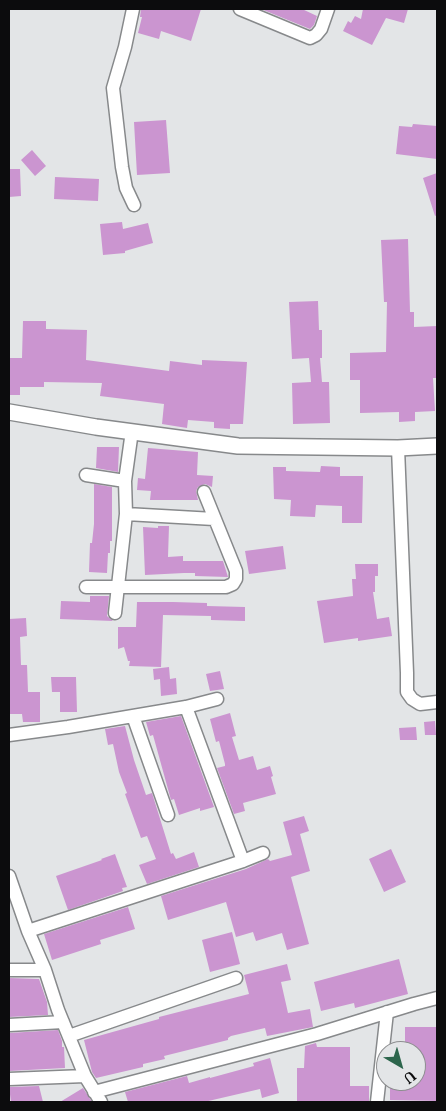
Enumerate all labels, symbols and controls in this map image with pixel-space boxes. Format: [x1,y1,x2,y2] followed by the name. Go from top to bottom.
[376,1041,426,1091] north arrow
[400,1067,419,1087] text: U

